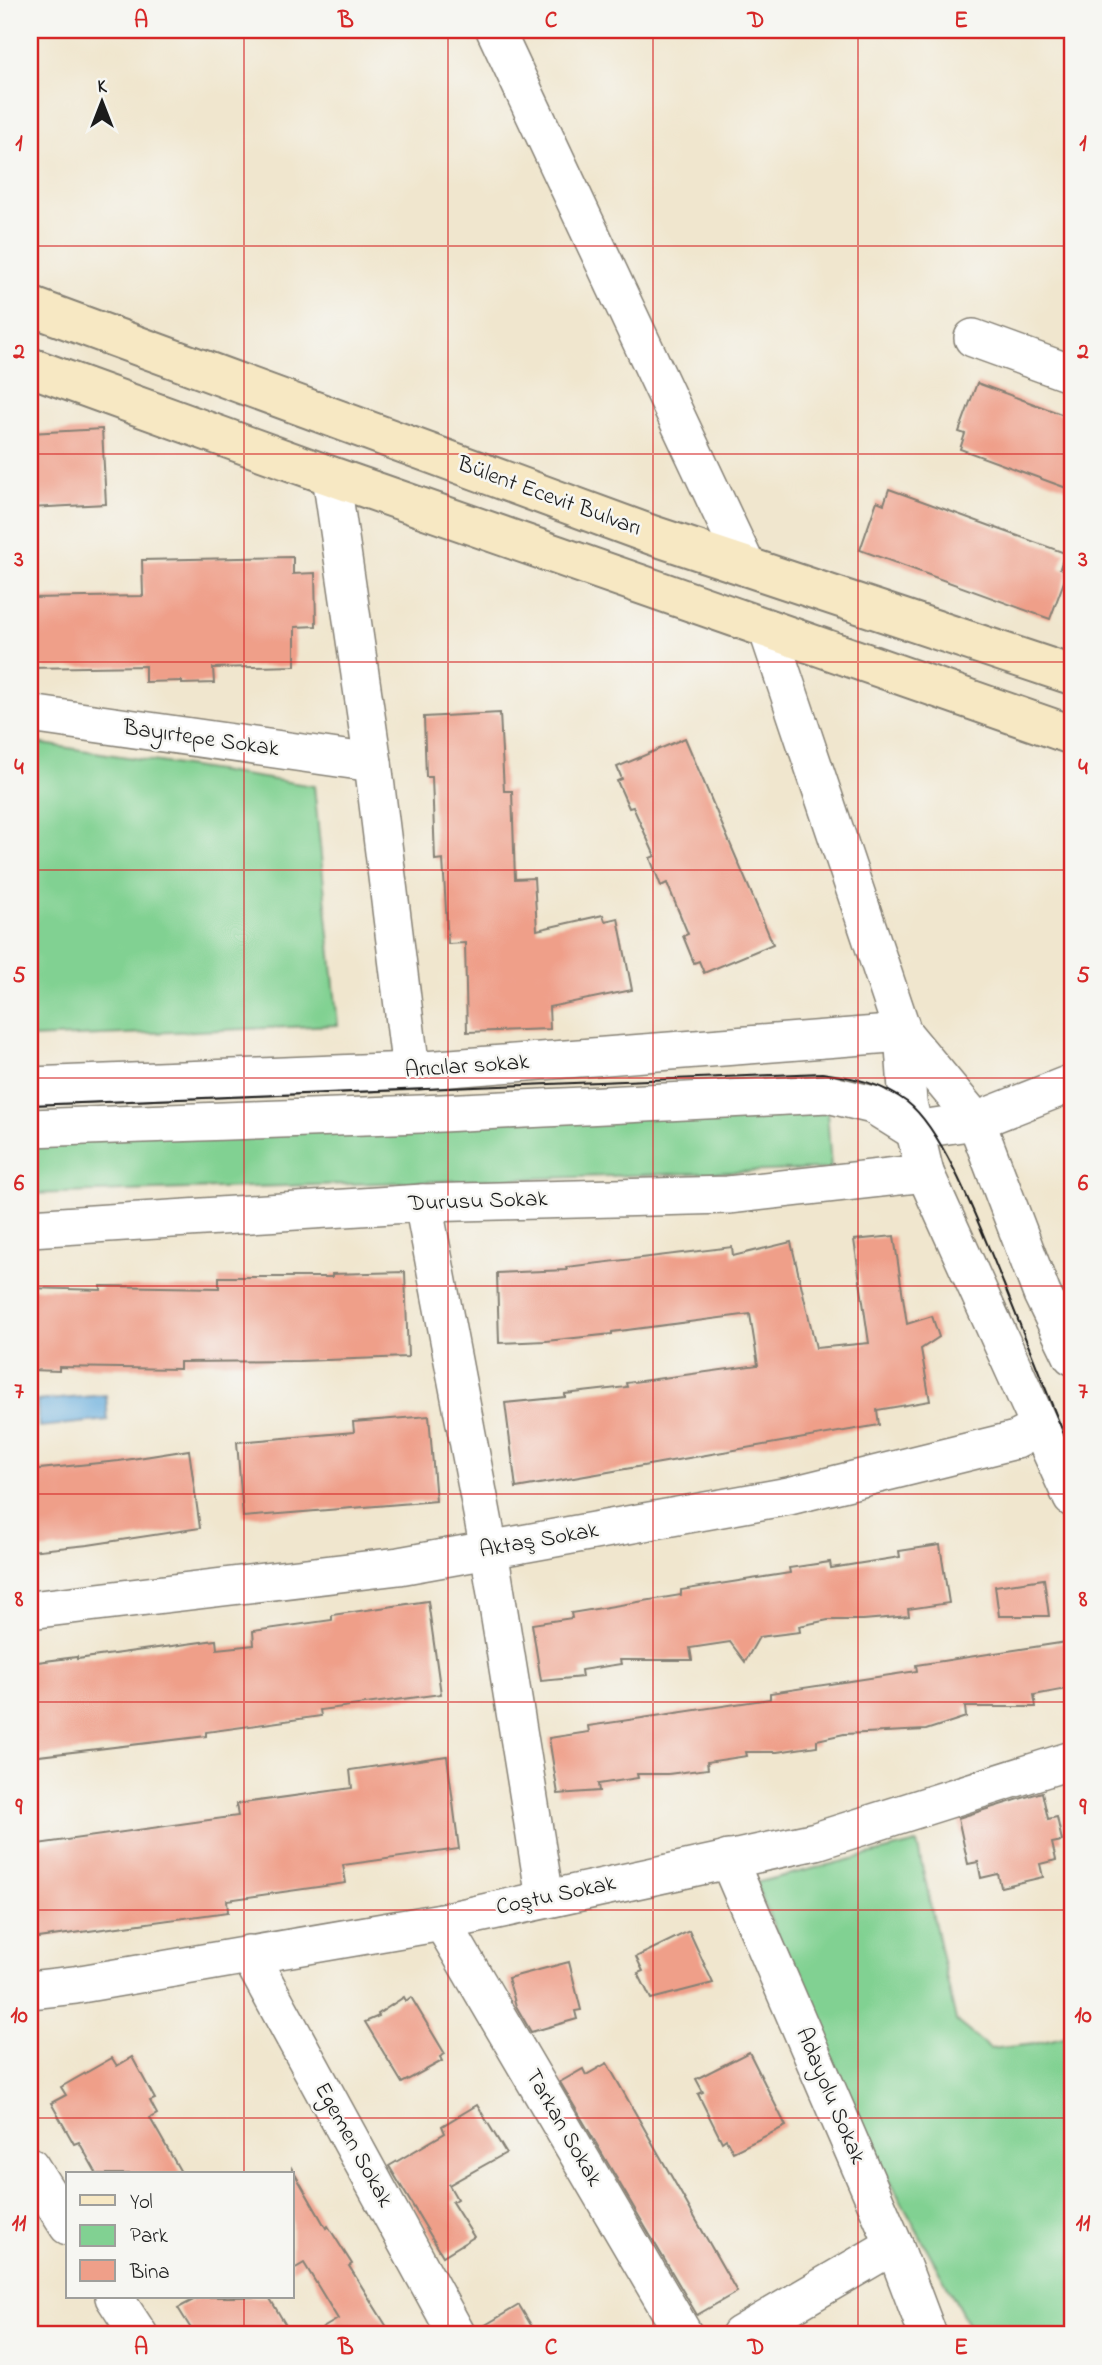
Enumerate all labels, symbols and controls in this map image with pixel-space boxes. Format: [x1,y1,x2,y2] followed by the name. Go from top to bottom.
[134,5,148,38] text: A
[337,5,354,38] text: B
[545,5,558,38] text: C
[747,5,764,38] text: D
[954,5,968,38] text: E
[66,66,136,136] north arrow
[97,74,107,101] text: K
[15,128,23,161] text: 1
[1079,128,1087,161] text: 1
[12,336,25,369] text: 2
[1076,336,1089,369] text: 2
[452,448,646,546] street label: Bülent Ecevit Bulvarı
[13,544,24,577] text: 3
[1077,544,1088,577] text: 3
[120,712,282,768] street label: Bayırtepe Sokak
[14,752,24,785] text: 4
[1078,752,1088,785] text: 4
[12,960,26,993] text: 5
[1076,960,1090,993] text: 5
[404,1046,531,1088] street label: Arıcılar sokak
[14,1168,25,1201] text: 6
[1078,1168,1089,1201] text: 6
[407,1183,549,1221] street label: Durusu Sokak
[14,1376,24,1409] text: 7
[1078,1376,1088,1409] text: 7
[477,1514,602,1568] street label: Aktaş Sokak
[14,1584,24,1617] text: 8
[1078,1584,1088,1617] text: 8
[15,1792,24,1825] text: 9
[1079,1792,1088,1825] text: 9
[493,1867,620,1925] street label: Coştu Sokak
[10,2000,28,2033] text: 10
[1074,2000,1092,2033] text: 10
[785,2023,874,2171] street label: Adayolu Sokak
[516,2063,610,2194] street label: Tarkan Sokak
[304,2076,401,2215] street label: Egemen Sokak
[66,2172,294,2298] legend
[130,2188,153,2218] text: Yol
[12,2208,27,2241] text: 11
[1076,2208,1091,2241] text: 11
[130,2222,169,2252] text: Park
[129,2258,170,2288] text: Bina
[134,2332,148,2365] text: A
[337,2332,354,2365] text: B
[545,2332,558,2365] text: C
[747,2332,764,2365] text: D
[954,2332,968,2365] text: E

